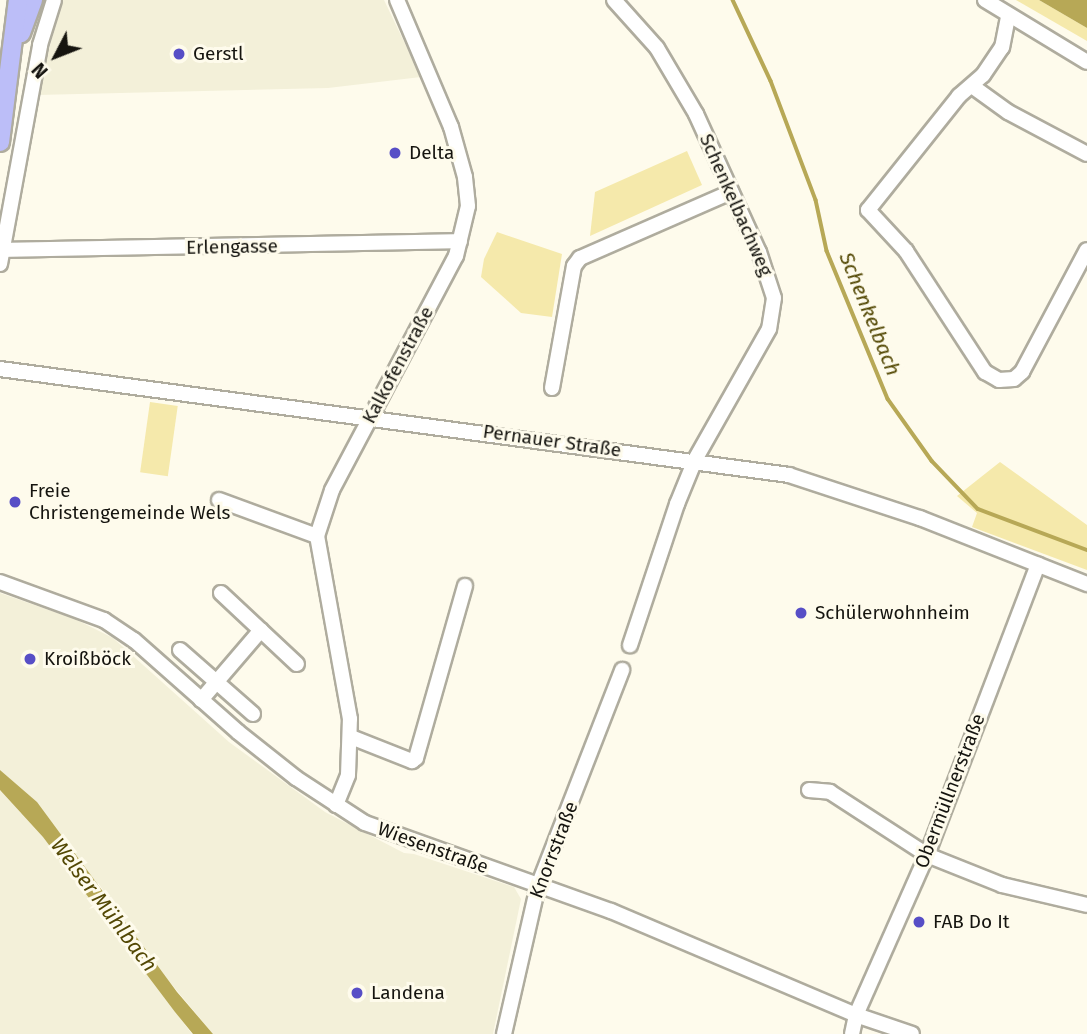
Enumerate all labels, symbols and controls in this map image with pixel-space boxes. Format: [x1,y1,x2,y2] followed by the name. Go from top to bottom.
[21,21,91,91] north arrow
[193,43,244,65] place label: Gerstl
[171,46,187,62] marker: Gerstl
[27,58,53,83] text: N
[694,130,778,280] street label: Schenkelbachweg
[409,142,454,164] place label: Delta
[387,145,403,161] marker: Delta
[186,235,278,259] street label: Erlengasse
[834,249,906,379] water label: Schenkelbach
[358,303,438,427] street label: Kalkofenstraße
[481,420,623,462] street label: Pernauer Straße
[29,480,230,524] place label: Freie Christengemeinde Wels
[7,494,23,510] marker: Freie Christengemeinde Wels
[815,602,970,624] place label: Schülerwohnheim
[793,605,809,621] marker: Schülerwohnheim
[44,648,131,670] place label: Kroißböck
[22,651,38,667] marker: Kroißböck
[910,711,990,871] street label: Obermüllnerstraße
[525,798,583,902] street label: Knorrstraße
[375,817,491,879] street label: Wiesenstraße
[46,833,162,977] water label: Welser Mühlbach
[933,911,1010,933] place label: FAB Do It
[911,914,927,930] marker: FAB Do It
[371,982,445,1004] place label: Landena
[349,985,365,1001] marker: Landena

